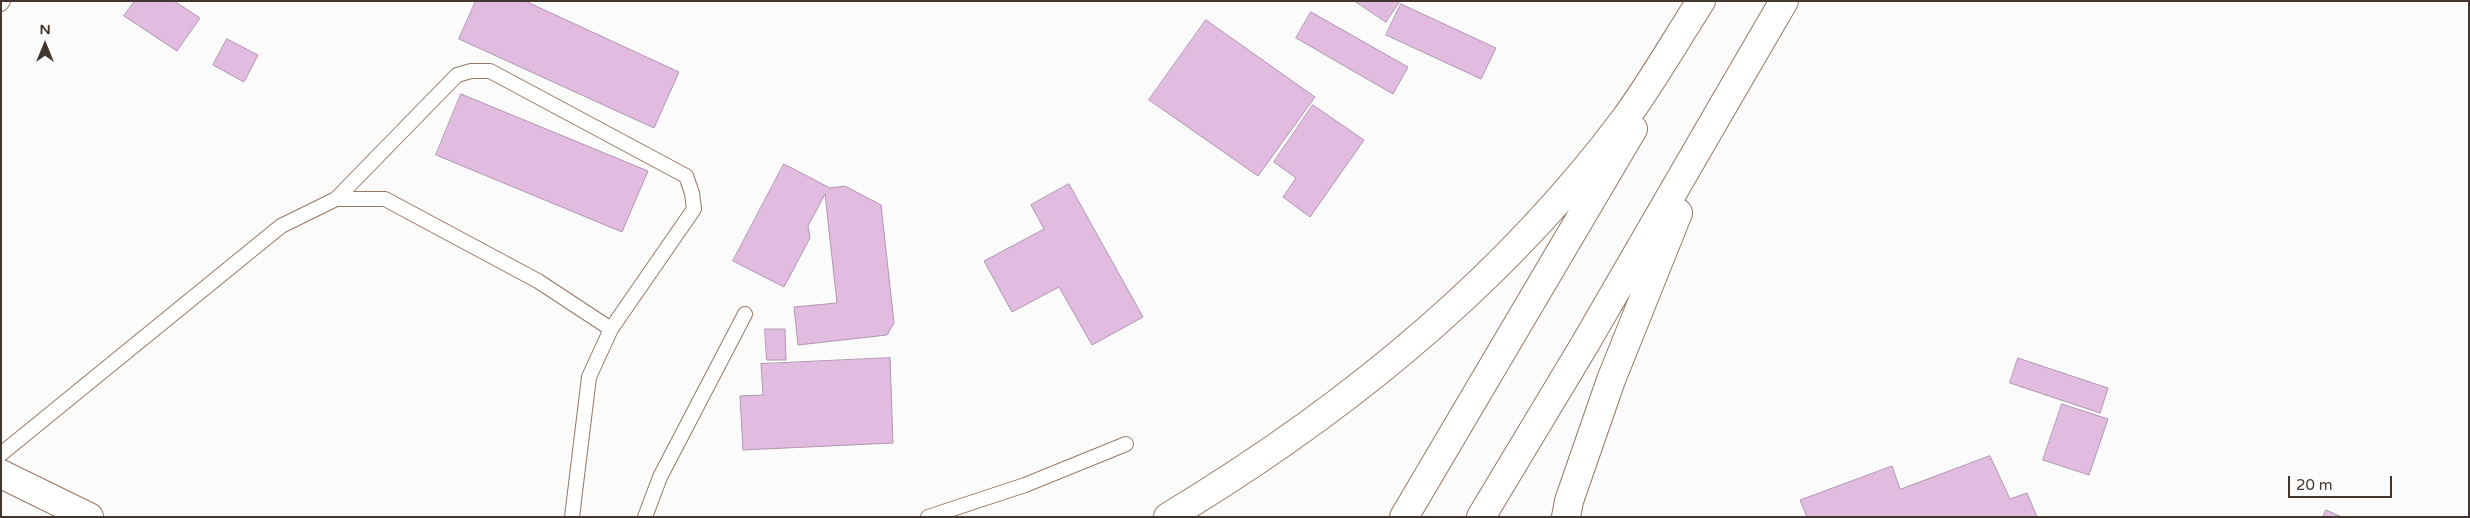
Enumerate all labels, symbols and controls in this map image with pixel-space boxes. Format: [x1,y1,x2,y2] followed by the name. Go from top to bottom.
[20,20,70,70] north arrow
[39,21,51,38] text: N
[2290,466,2394,498] scale bar
[2296,476,2333,494] text: 20 m

